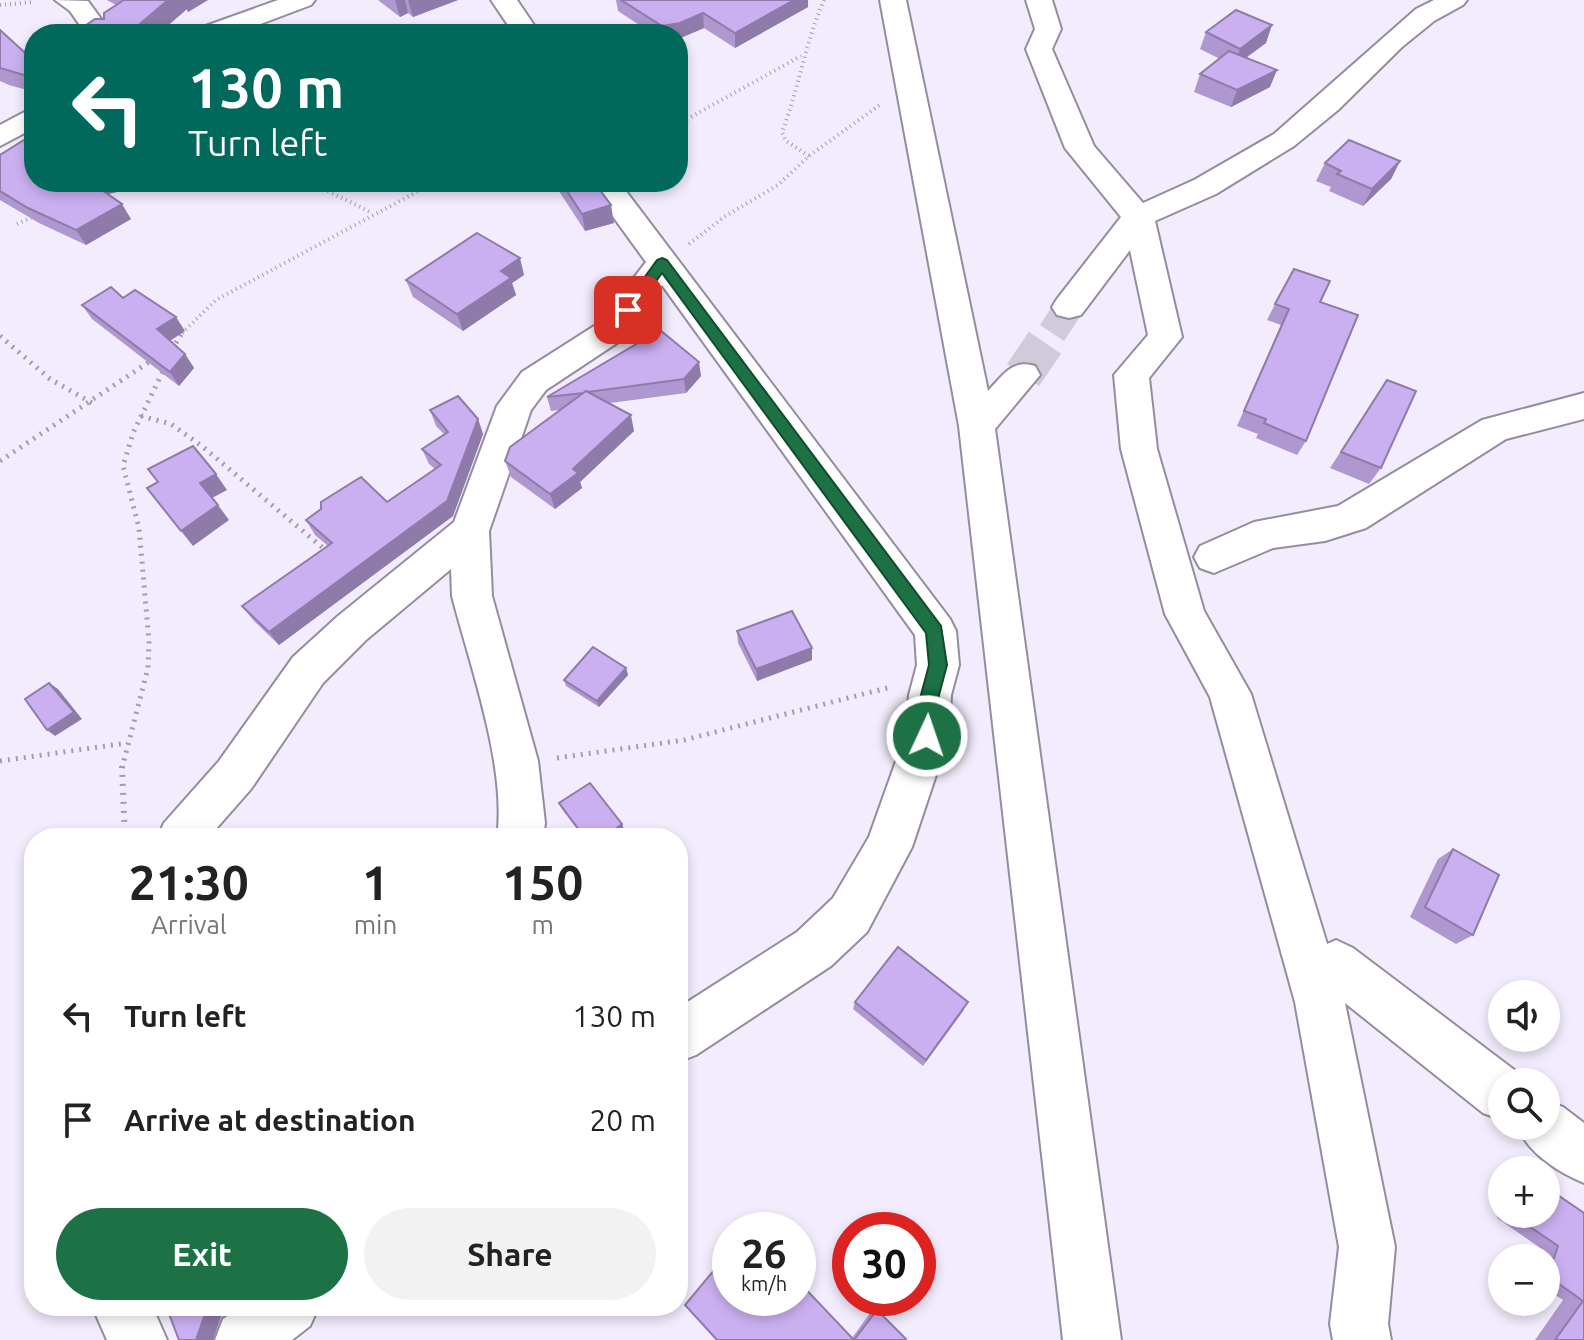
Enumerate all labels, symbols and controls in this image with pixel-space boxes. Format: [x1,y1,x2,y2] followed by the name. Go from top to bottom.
[56,56,160,160] icon: left
[188,56,344,119] text: 130 m
[188,122,327,163] text: Turn left
[594,276,662,344] pin
[606,288,650,332] icon: arrive
[885,694,969,778] position arrow
[129,855,249,909] text: 21:30
[362,855,389,909] text: 1
[502,855,583,909] text: 150
[151,910,227,939] text: Arrival
[354,910,397,939] text: min
[531,910,554,939] text: m
[1488,980,1560,1316] map controls
[1488,980,1560,1052] button: sound
[56,994,100,1038] icon: left
[124,999,246,1033] text: Turn left
[572,999,656,1033] text: 130 m
[1488,1068,1560,1140] button: search
[56,1098,100,1142] icon: arrive
[124,1103,416,1137] text: Arrive at destination
[589,1103,656,1137] text: 20 m
[1488,1156,1560,1228] button: +
[56,1208,348,1300] button: Exit
[364,1208,656,1300] button: Share
[832,1212,936,1316] speed limit sign: 30
[741,1231,787,1276] text: 26
[1488,1244,1560,1316] button: −
[741,1272,787,1295] text: km/h

